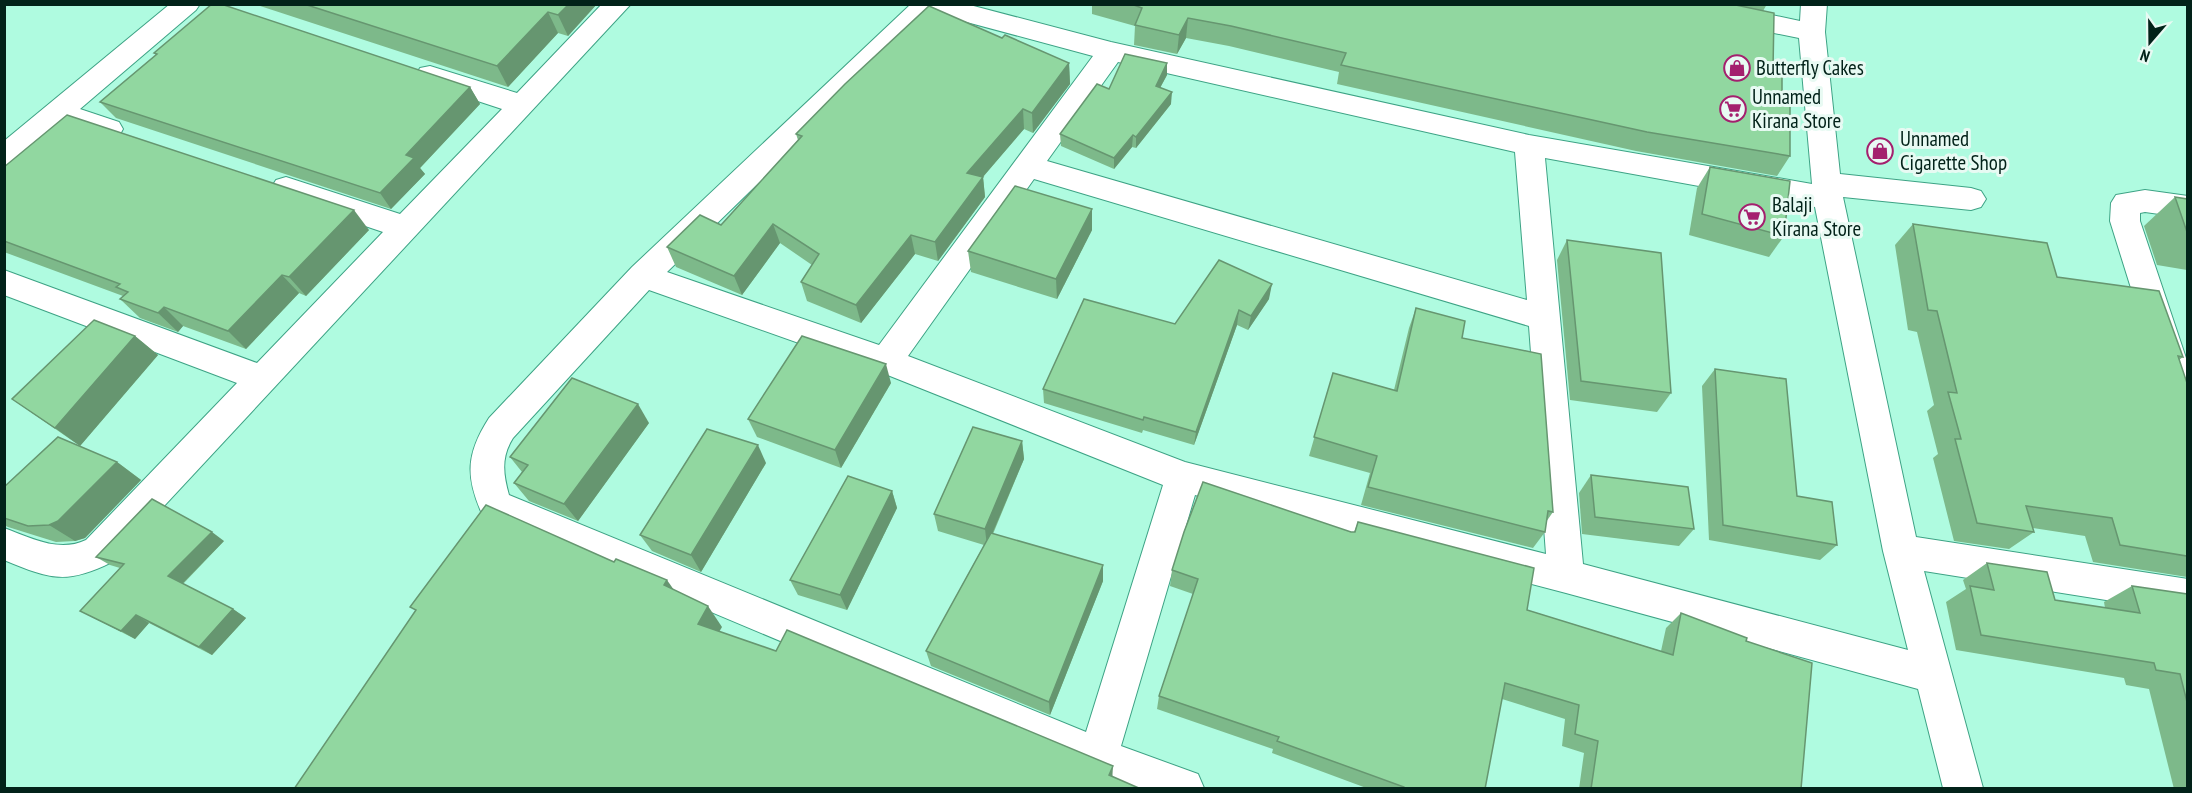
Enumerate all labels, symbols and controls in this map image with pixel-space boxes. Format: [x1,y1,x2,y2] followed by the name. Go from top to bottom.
[2120,12,2180,72] north arrow
[2137,45,2152,67] text: N
[1722,53,1752,83] shop icon: Butterfly Cakes
[1756,54,1864,81] place label: Butterfly Cakes
[1752,83,1841,134] place label: Unnamed Kirana Store
[1718,94,1748,124] supermarket icon: Unnamed Kirana Store
[1900,125,2007,176] place label: Unnamed Cigarette Shop
[1865,136,1895,166] shop icon: Unnamed Cigarette Shop
[1772,191,1861,242] place label: Balaji Kirana Store
[1737,202,1767,232] supermarket icon: Balaji Kirana Store

